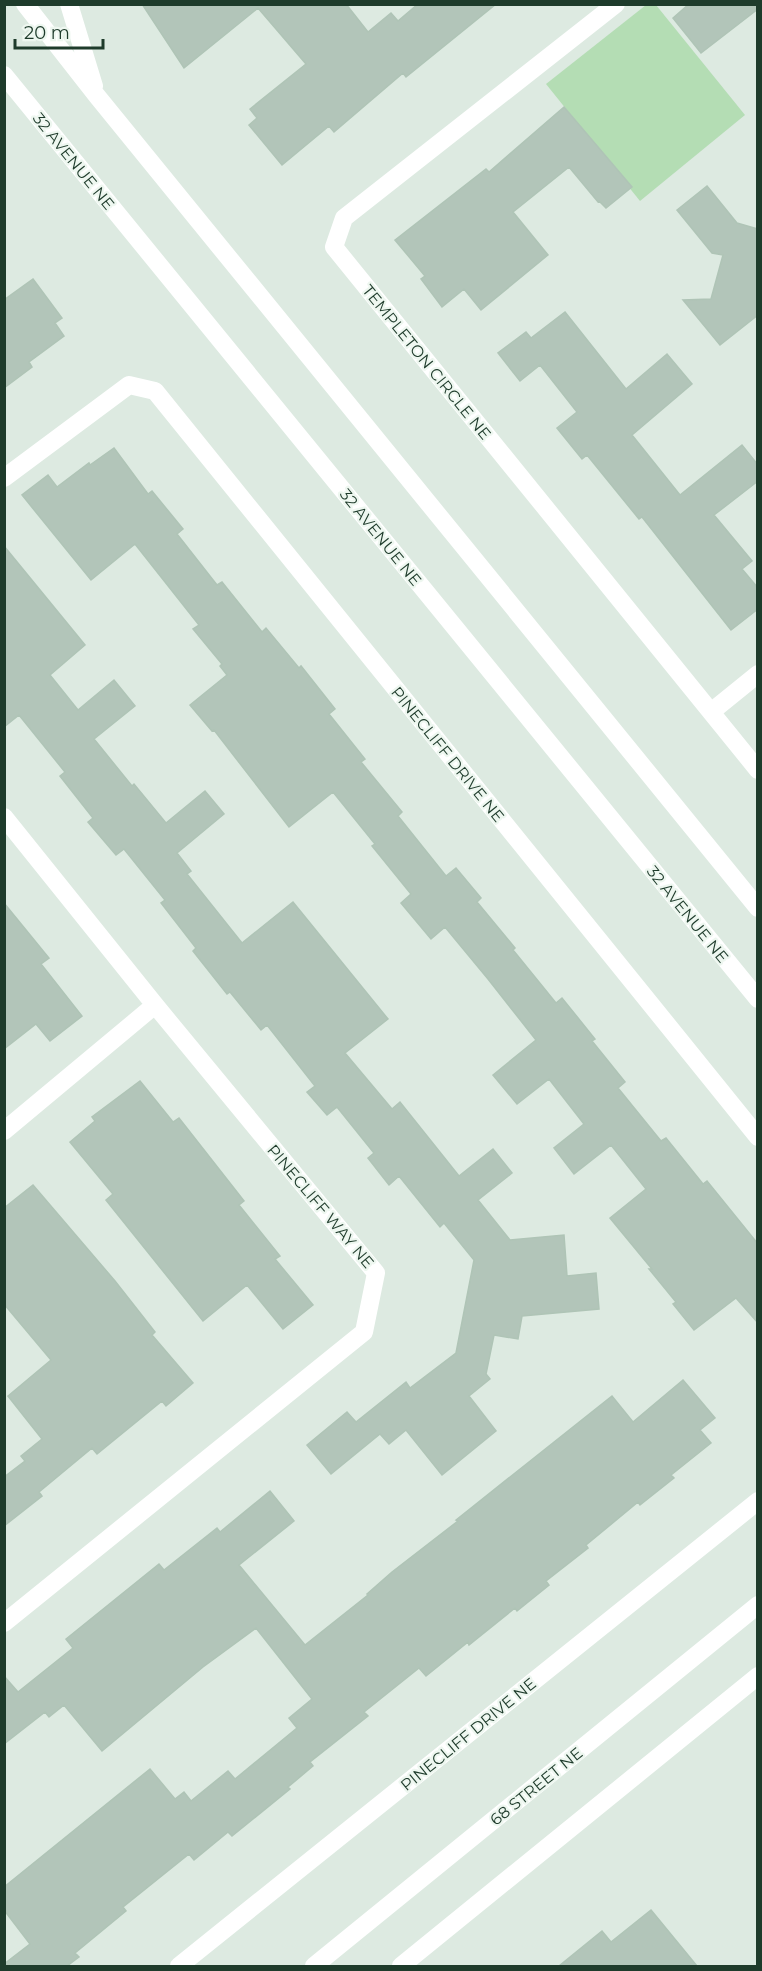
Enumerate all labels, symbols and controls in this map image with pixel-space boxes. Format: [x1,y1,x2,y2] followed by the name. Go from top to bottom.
[15,12,104,50] scale bar
[24,22,70,44] text: 20 m
[29,109,118,214] street label: 32 AVENUE NE
[358,281,495,443] street label: TEMPLETON CIRCLE NE
[336,485,425,590] street label: 32 AVENUE NE
[387,683,508,826] street label: PINECLIFF DRIVE NE
[643,862,732,967] street label: 32 AVENUE NE
[263,1141,378,1272] street label: PINECLIFF WAY NE
[397,1674,540,1795] street label: PINECLIFF DRIVE NE
[486,1743,586,1829] street label: 68 STREET NE

